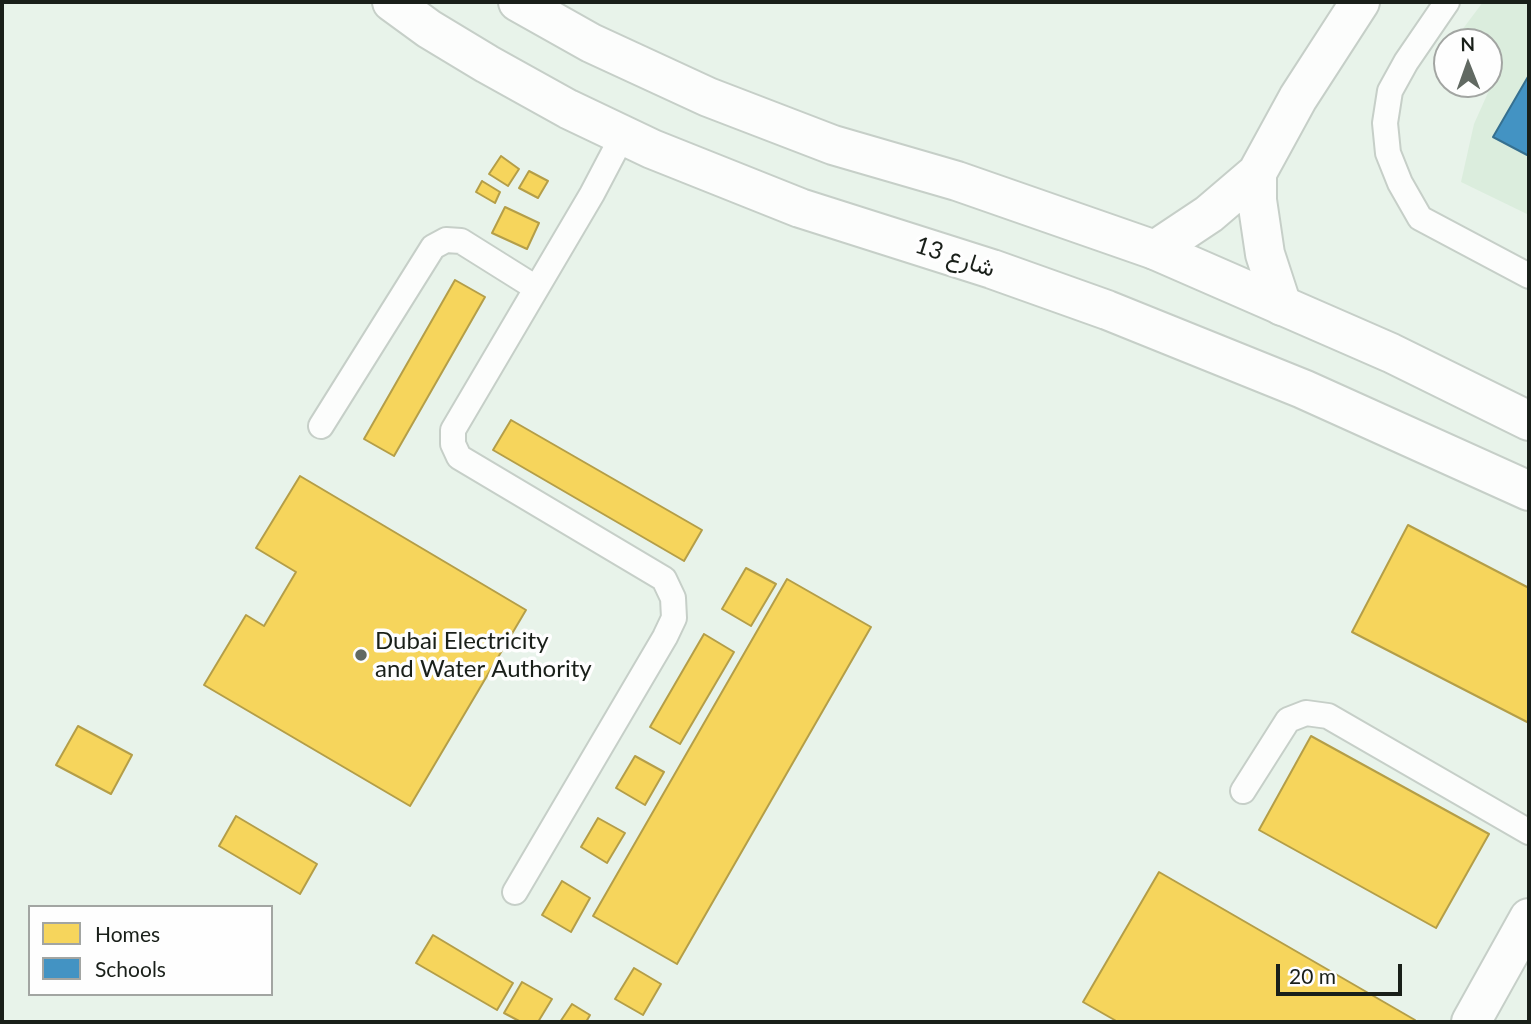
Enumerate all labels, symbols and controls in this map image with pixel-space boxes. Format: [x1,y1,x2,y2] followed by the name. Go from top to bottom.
[1433,28,1503,98] north arrow
[1460,32,1475,55] text: N
[911,231,999,283] street label: شارع 13
[375,627,592,683] place label: Dubai Electricity and Water Authority
[353,647,369,663] marker: Dubai Electricity and Water Authority
[28,905,273,996] legend
[95,921,160,946] text: Homes
[1279,950,1405,994] scale bar
[95,956,166,981] text: Schools
[1289,963,1336,988] text: 20 m

